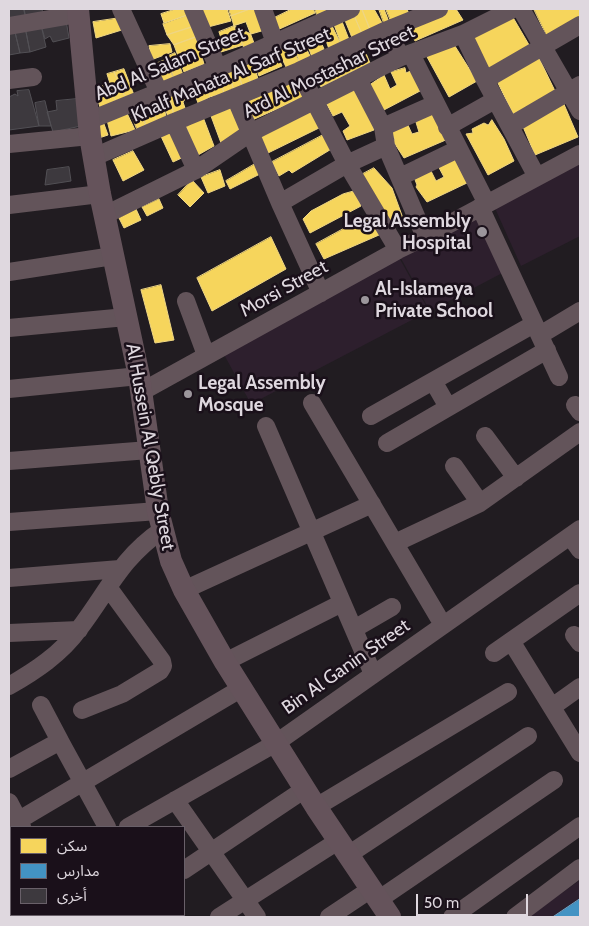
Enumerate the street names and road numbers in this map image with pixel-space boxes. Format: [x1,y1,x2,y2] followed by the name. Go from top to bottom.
[239,21,419,123] street label: Ard Al Mostashar Street
[91,22,249,106] street label: Abd Al Salam Street
[128,23,334,127] street label: Khalf Mahata Al Sarf Street
[236,256,332,322] street label: Morsi Street
[121,342,179,552] street label: Al Hussein Al Qebly Street
[278,614,414,720] street label: Bin Al Ganin Street

